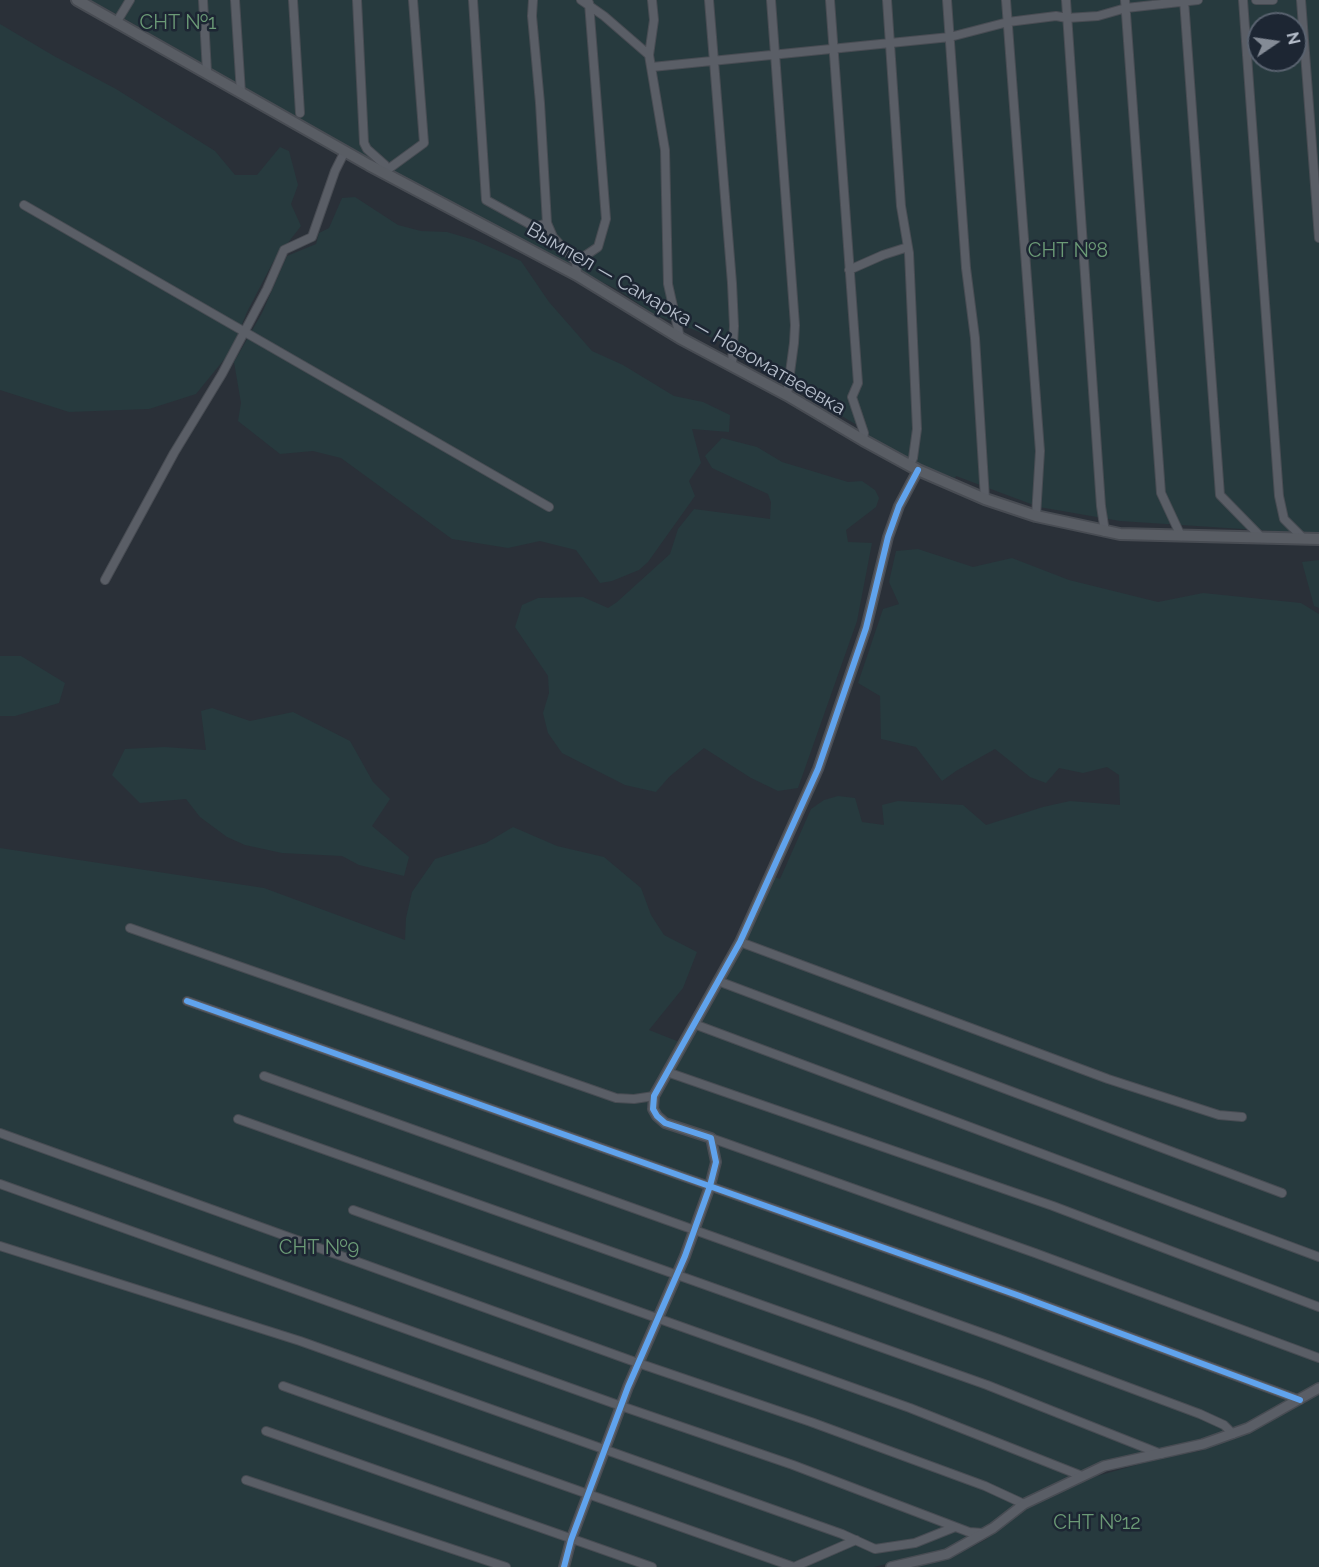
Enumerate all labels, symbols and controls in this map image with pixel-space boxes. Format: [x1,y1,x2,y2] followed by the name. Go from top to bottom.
[139,11,217,35] park label: СНТ №1
[1247,12,1307,72] north arrow
[1282,30,1304,46] text: N
[522,217,850,421] street label: Вымпел — Самарка — Новоматвеевка
[1028,239,1108,263] park label: СНТ №8
[279,1236,359,1260] park label: СНТ №9
[1053,1511,1141,1535] park label: СНТ №12

